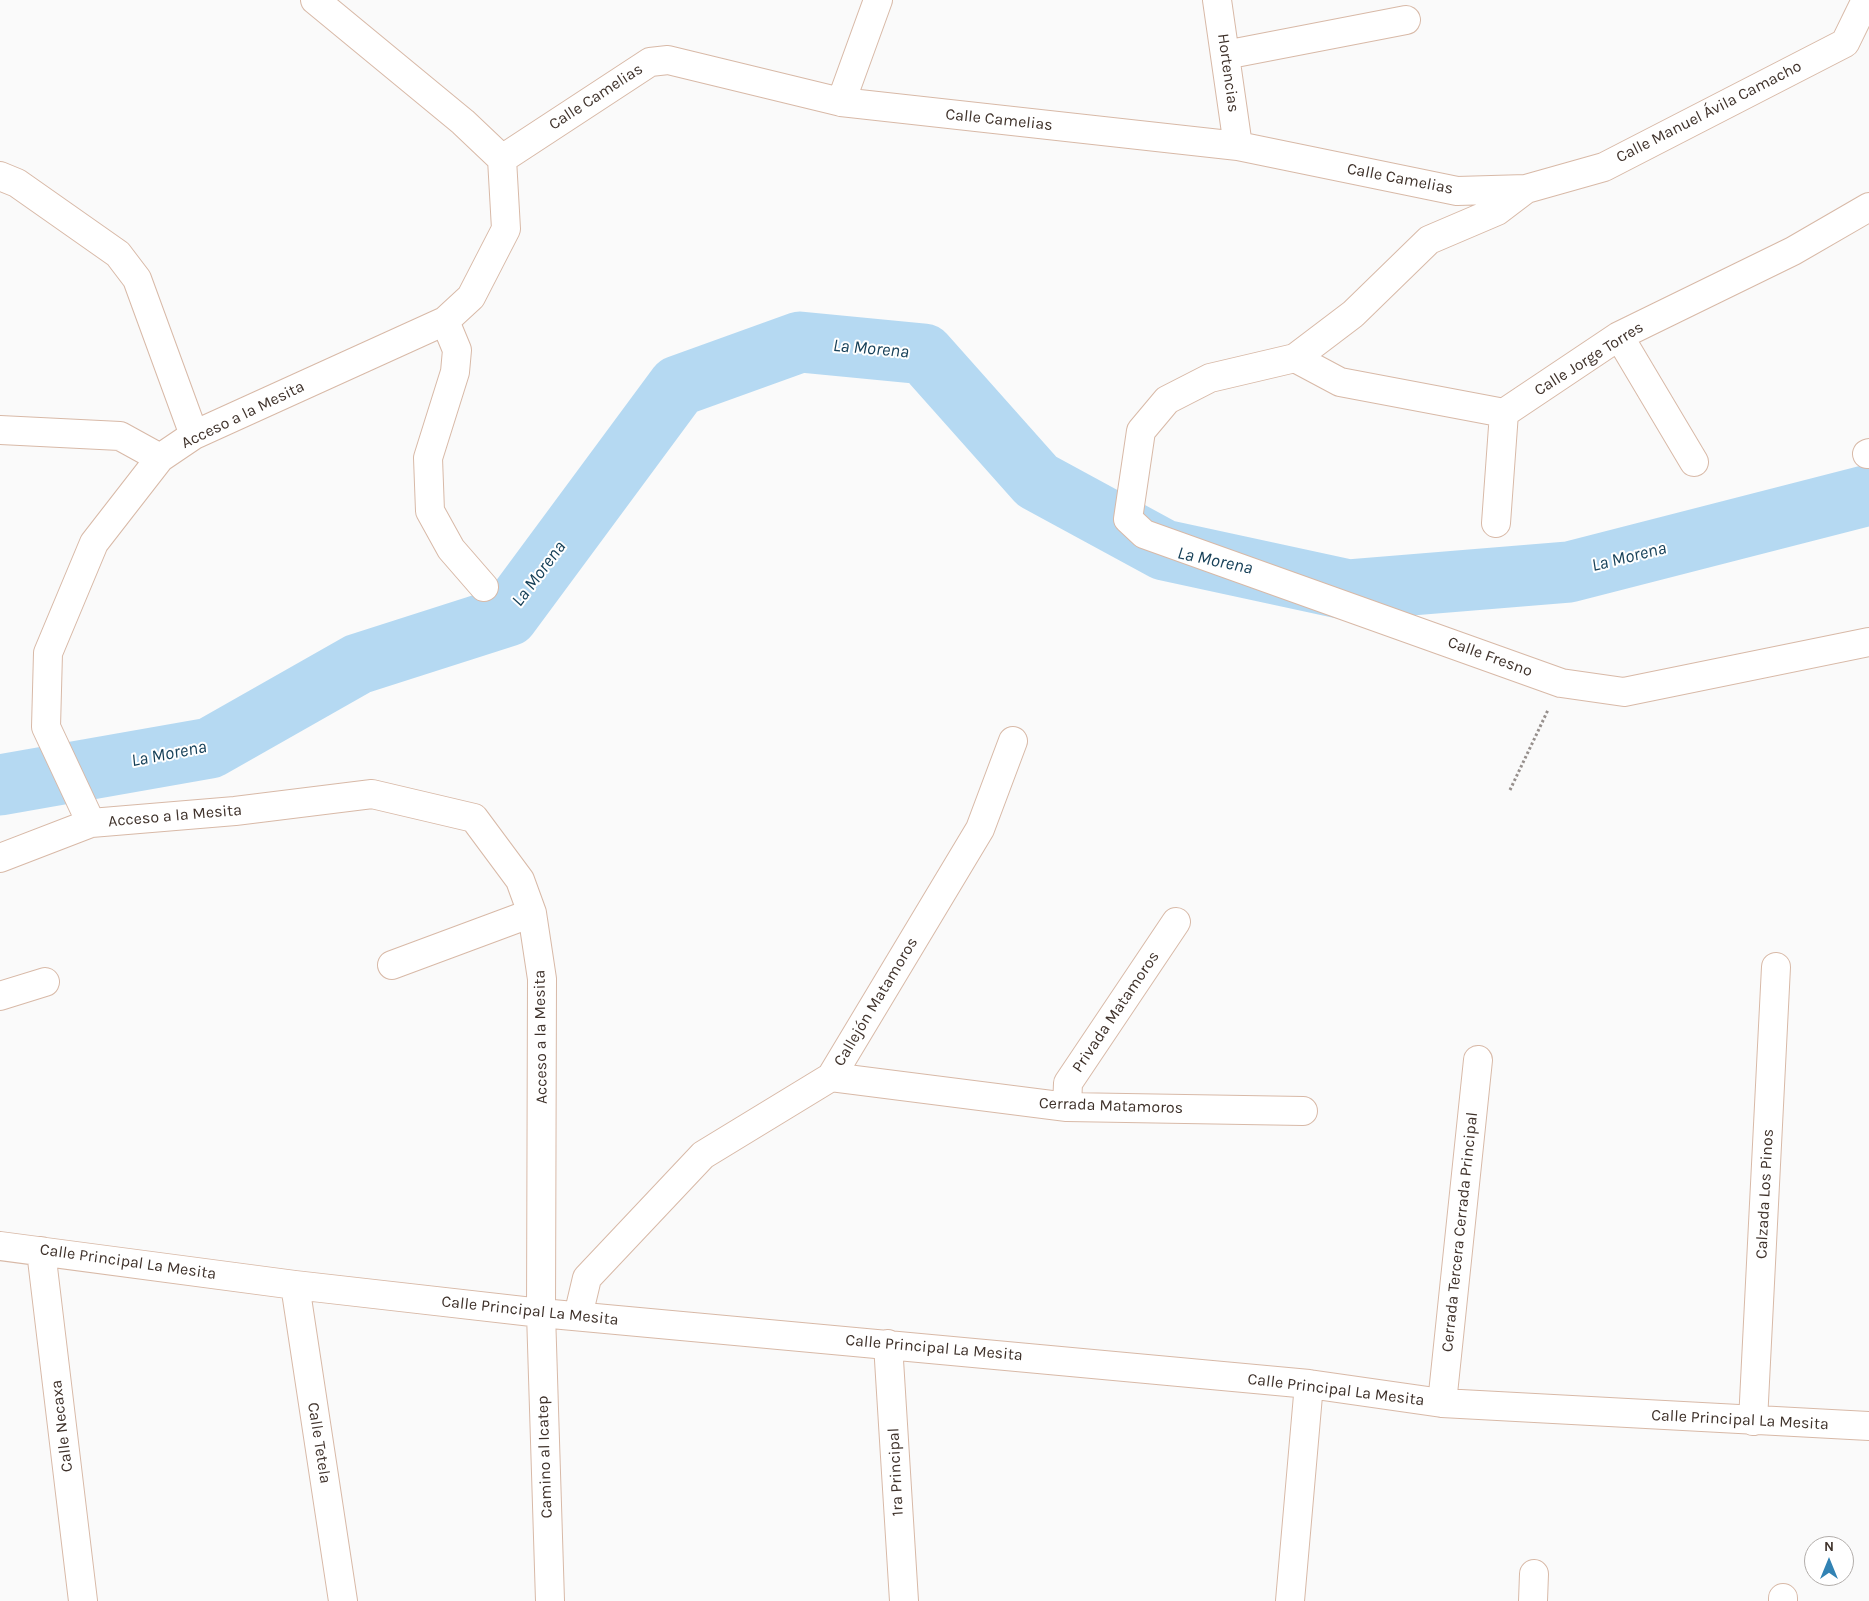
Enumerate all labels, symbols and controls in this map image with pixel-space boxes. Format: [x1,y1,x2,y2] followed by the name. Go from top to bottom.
[1213,32,1243,114] street label: Hortencias
[1613,57,1805,167] street label: Calle Manuel Ávila Camacho
[546,60,646,134] street label: Calle Camelias
[944,105,1054,135] street label: Calle Camelias
[1345,159,1455,199] street label: Calle Camelias
[1531,318,1647,400] street label: Calle Jorge Torres
[832,335,910,363] water label: La Morena
[178,377,308,453] street label: Acceso a la Mesita
[507,537,571,611] water label: La Morena
[1589,537,1669,577] water label: La Morena
[1175,542,1255,580] water label: La Morena
[1445,633,1535,681] street label: Calle Fresno
[129,736,209,772] water label: La Morena
[107,801,243,831] street label: Acceso a la Mesita
[830,934,922,1070] street label: Callejón Matamoros
[1068,948,1164,1076] street label: Privada Matamoros
[530,970,552,1104] street label: Acceso a la Mesita
[1039,1094,1183,1118] street label: Cerrada Matamoros
[1438,1111,1482,1353] street label: Cerrada Tercera Cerrada Principal
[1752,1128,1778,1260] street label: Calzada Los Pinos
[39,1240,217,1284] street label: Calle Principal La Mesita
[440,1292,620,1330] street label: Calle Principal La Mesita
[845,1331,1023,1365] street label: Calle Principal La Mesita
[1247,1370,1425,1410] street label: Calle Principal La Mesita
[47,1379,77,1473] street label: Calle Necaxa
[533,1395,557,1519] street label: Camino al Icatep
[303,1401,335,1485] street label: Calle Tetela
[1651,1406,1829,1434] street label: Calle Principal La Mesita
[884,1427,908,1517] street label: 1ra Principal
[1804,1536,1854,1586] north arrow
[1824,1538,1834,1555] text: N

